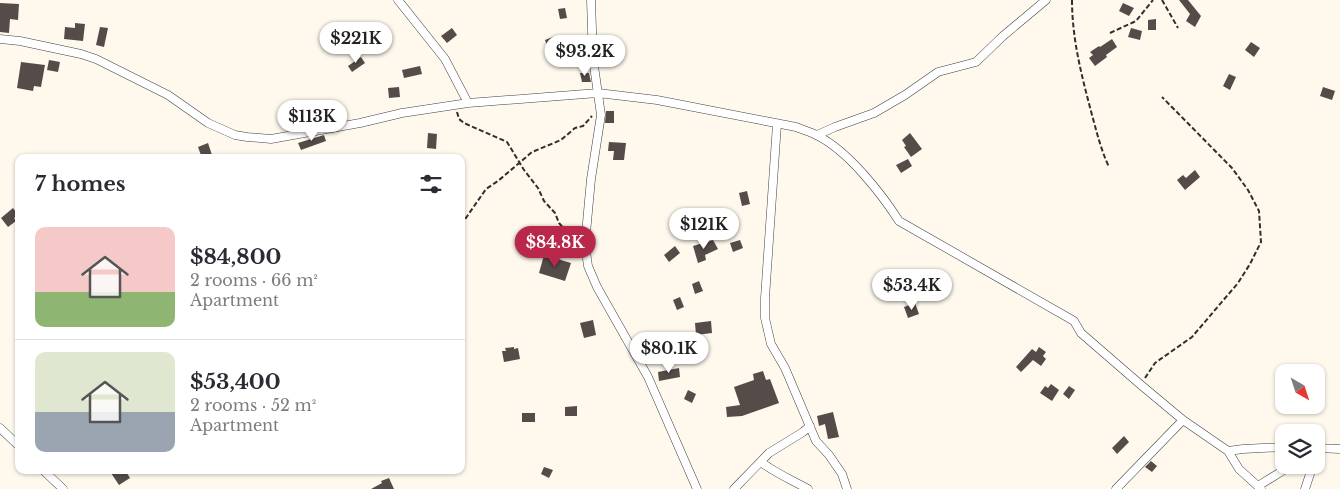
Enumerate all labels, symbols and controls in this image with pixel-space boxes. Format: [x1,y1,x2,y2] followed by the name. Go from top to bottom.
[321,22,391,64] pin: $221K
[330,28,382,48] text: $221K
[544,34,626,77] pin: $93.2K
[555,41,615,61] text: $93.2K
[277,100,347,142] pin: $113K
[288,106,336,126] text: $113K
[417,170,445,198] icon: filters
[35,171,126,197] text: 7 homes
[669,208,739,250] pin: $121K
[680,214,728,234] text: $121K
[514,226,596,268] pin: $84.8K
[526,232,584,252] text: $84.8K
[190,244,281,270] text: $84,800
[75,247,135,307] icon: home
[871,268,953,311] pin: $53.4K
[190,270,318,290] text: 2 rooms · 66 m²
[883,275,941,295] text: $53.4K
[190,290,279,310] text: Apartment
[628,332,710,374] pin: $80.1K
[641,338,697,358] text: $80.1K
[1275,364,1325,414] north arrow
[1275,364,1325,474] map controls
[190,369,281,395] text: $53,400
[75,372,135,432] icon: home
[190,395,316,415] text: 2 rooms · 52 m²
[190,415,279,435] text: Apartment
[1275,424,1325,474] button: layers

